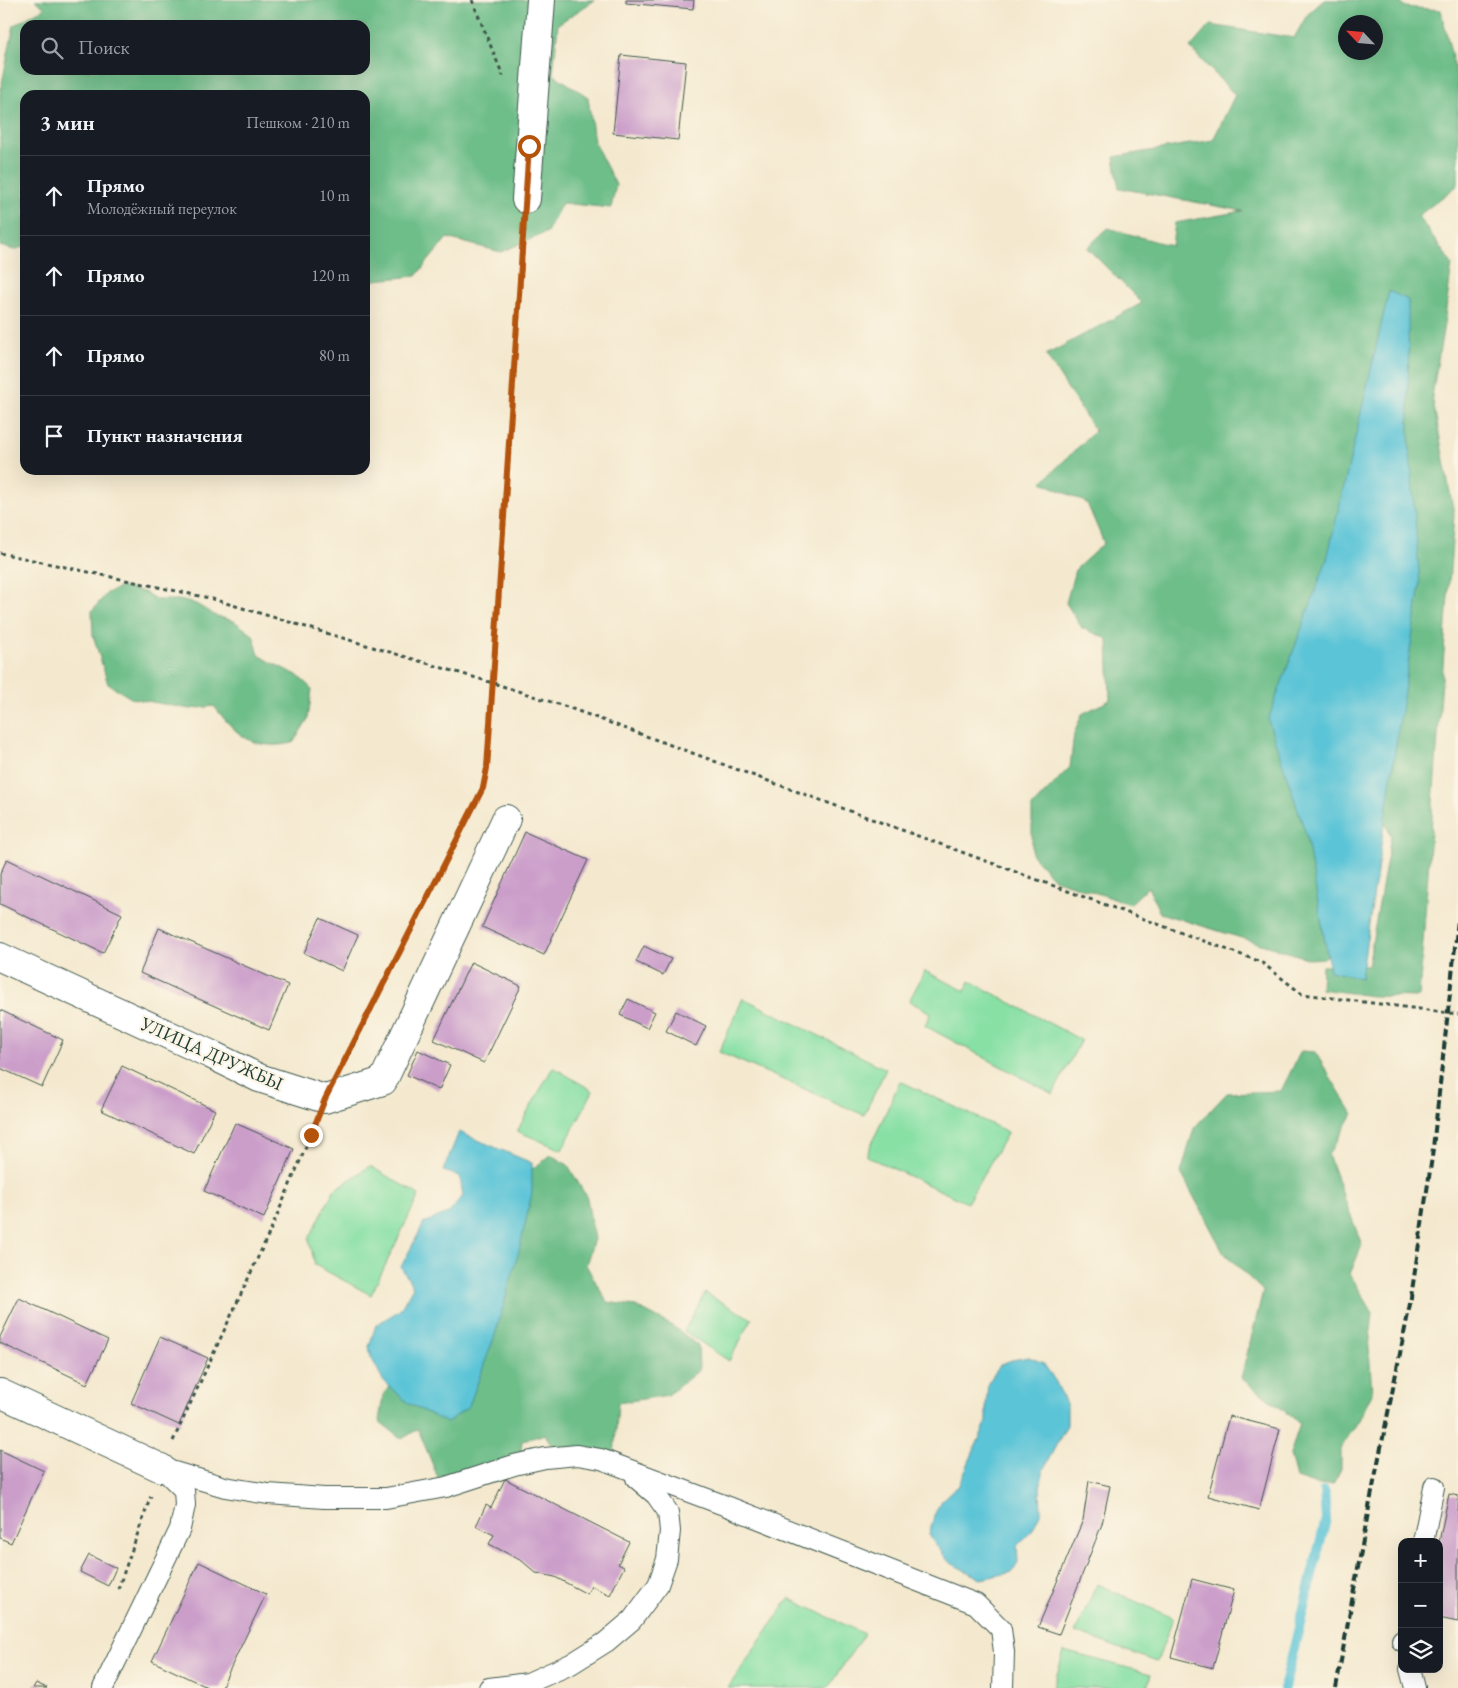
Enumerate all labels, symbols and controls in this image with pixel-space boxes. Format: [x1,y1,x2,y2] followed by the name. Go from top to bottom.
[1338,15,1383,60] north arrow
[20,20,370,75] search box
[38,34,66,62] icon: search
[78,35,130,60] text: Поиск
[40,109,95,136] text: 3 мин
[246,112,350,133] text: Пешком · 210 m
[518,135,541,158] route start
[87,173,145,198] text: Прямо
[40,182,68,210] icon: ahead
[319,185,350,206] text: 10 m
[87,198,237,219] text: Молодёжный переулок
[40,262,68,290] icon: ahead
[87,263,145,288] text: Прямо
[311,265,350,286] text: 120 m
[40,342,68,370] icon: ahead
[87,343,145,368] text: Прямо
[319,345,350,366] text: 80 m
[40,422,68,450] icon: arrive
[87,423,243,448] text: Пункт назначения
[136,1010,287,1096] street label: УЛИЦА ДРУЖБЫ
[300,1124,323,1147] route end
[1398,1538,1443,1673] map controls
[1398,1538,1443,1583] button: +
[1398,1583,1443,1628] button: −
[1398,1628,1443,1673] button: layers

